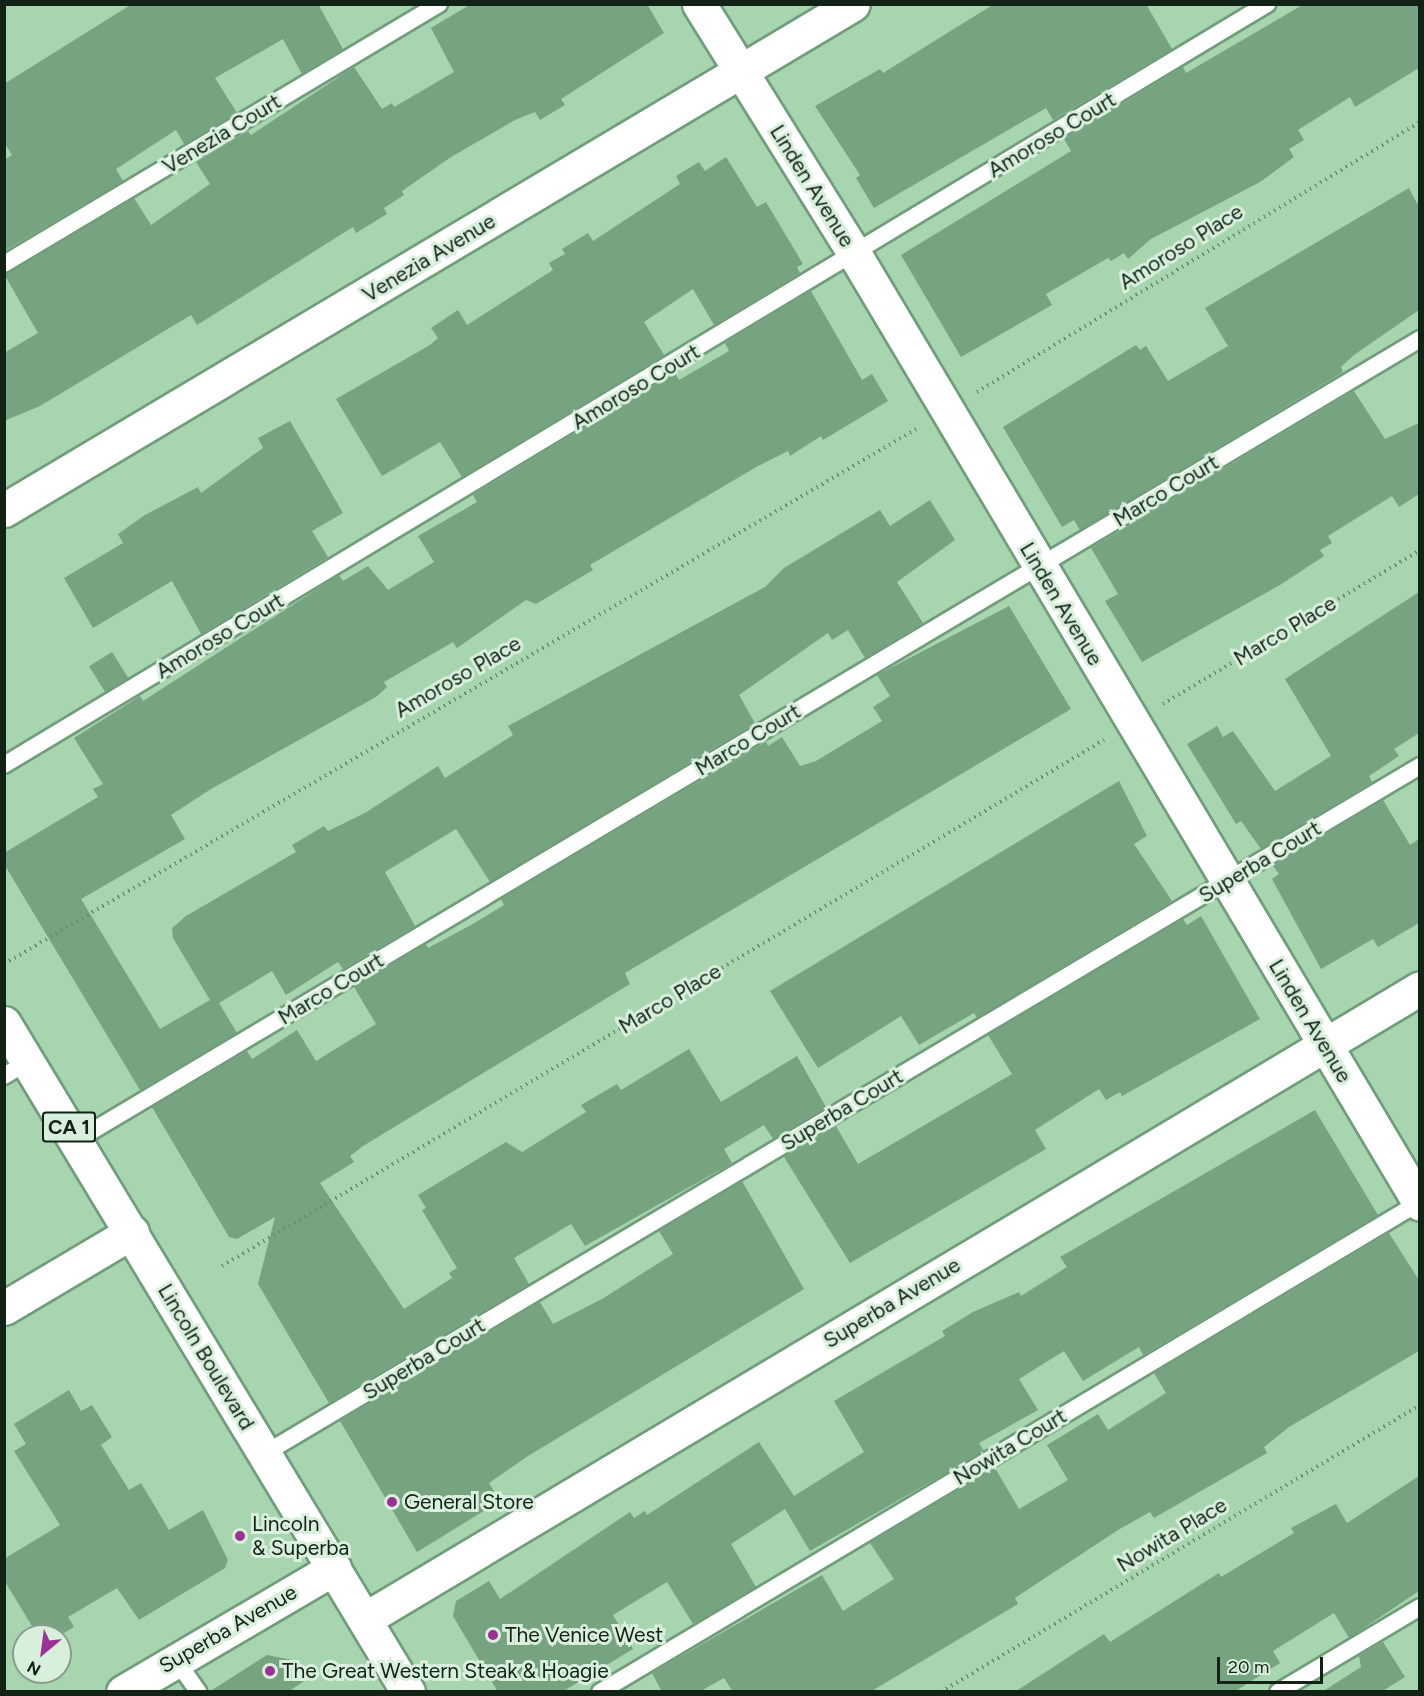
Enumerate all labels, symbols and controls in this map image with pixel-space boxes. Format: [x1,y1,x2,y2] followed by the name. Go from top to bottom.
[983,87,1121,183] street label: Amoroso Court
[158,89,286,179] street label: Venezia Court
[764,120,860,252] street label: Linden Avenue
[1115,199,1247,295] street label: Amoroso Place
[358,208,500,308] street label: Venezia Avenue
[567,339,705,435] street label: Amoroso Court
[1109,450,1223,532] street label: Marco Court
[1014,538,1108,670] street label: Linden Avenue
[151,588,289,684] street label: Amoroso Court
[1229,591,1341,671] street label: Marco Place
[391,631,525,723] street label: Amoroso Place
[691,699,805,781] street label: Marco Court
[1194,816,1326,908] street label: Superba Court
[274,948,388,1030] street label: Marco Court
[1263,955,1357,1087] street label: Linden Avenue
[614,959,726,1039] street label: Marco Place
[776,1064,908,1156] street label: Superba Court
[42,1110,96,1144] road number: CA 1
[819,1252,965,1354] street label: Superba Avenue
[152,1279,260,1435] street label: Lincoln Boulevard
[358,1313,490,1405] street label: Superba Court
[949,1403,1071,1491] street label: Nowita Court
[404,1489,534,1515] place label: General Store
[1113,1492,1231,1578] street label: Nowita Place
[385,1495,399,1509] marker: General Store
[252,1511,349,1561] place label: Lincoln & Superba
[233,1529,247,1543] marker: Lincoln & Superba
[155,1579,301,1679] street label: Superba Avenue
[505,1622,663,1648] place label: The Venice West
[12,1624,72,1684] north arrow
[486,1628,500,1642] marker: The Venice West
[1220,1645,1326,1683] scale bar
[1228,1656,1269,1678] text: 20 m
[24,1657,44,1680] text: N
[282,1658,609,1684] place label: The Great Western Steak & Hoagie
[263,1664,277,1678] marker: The Great Western Steak & Hoagie

